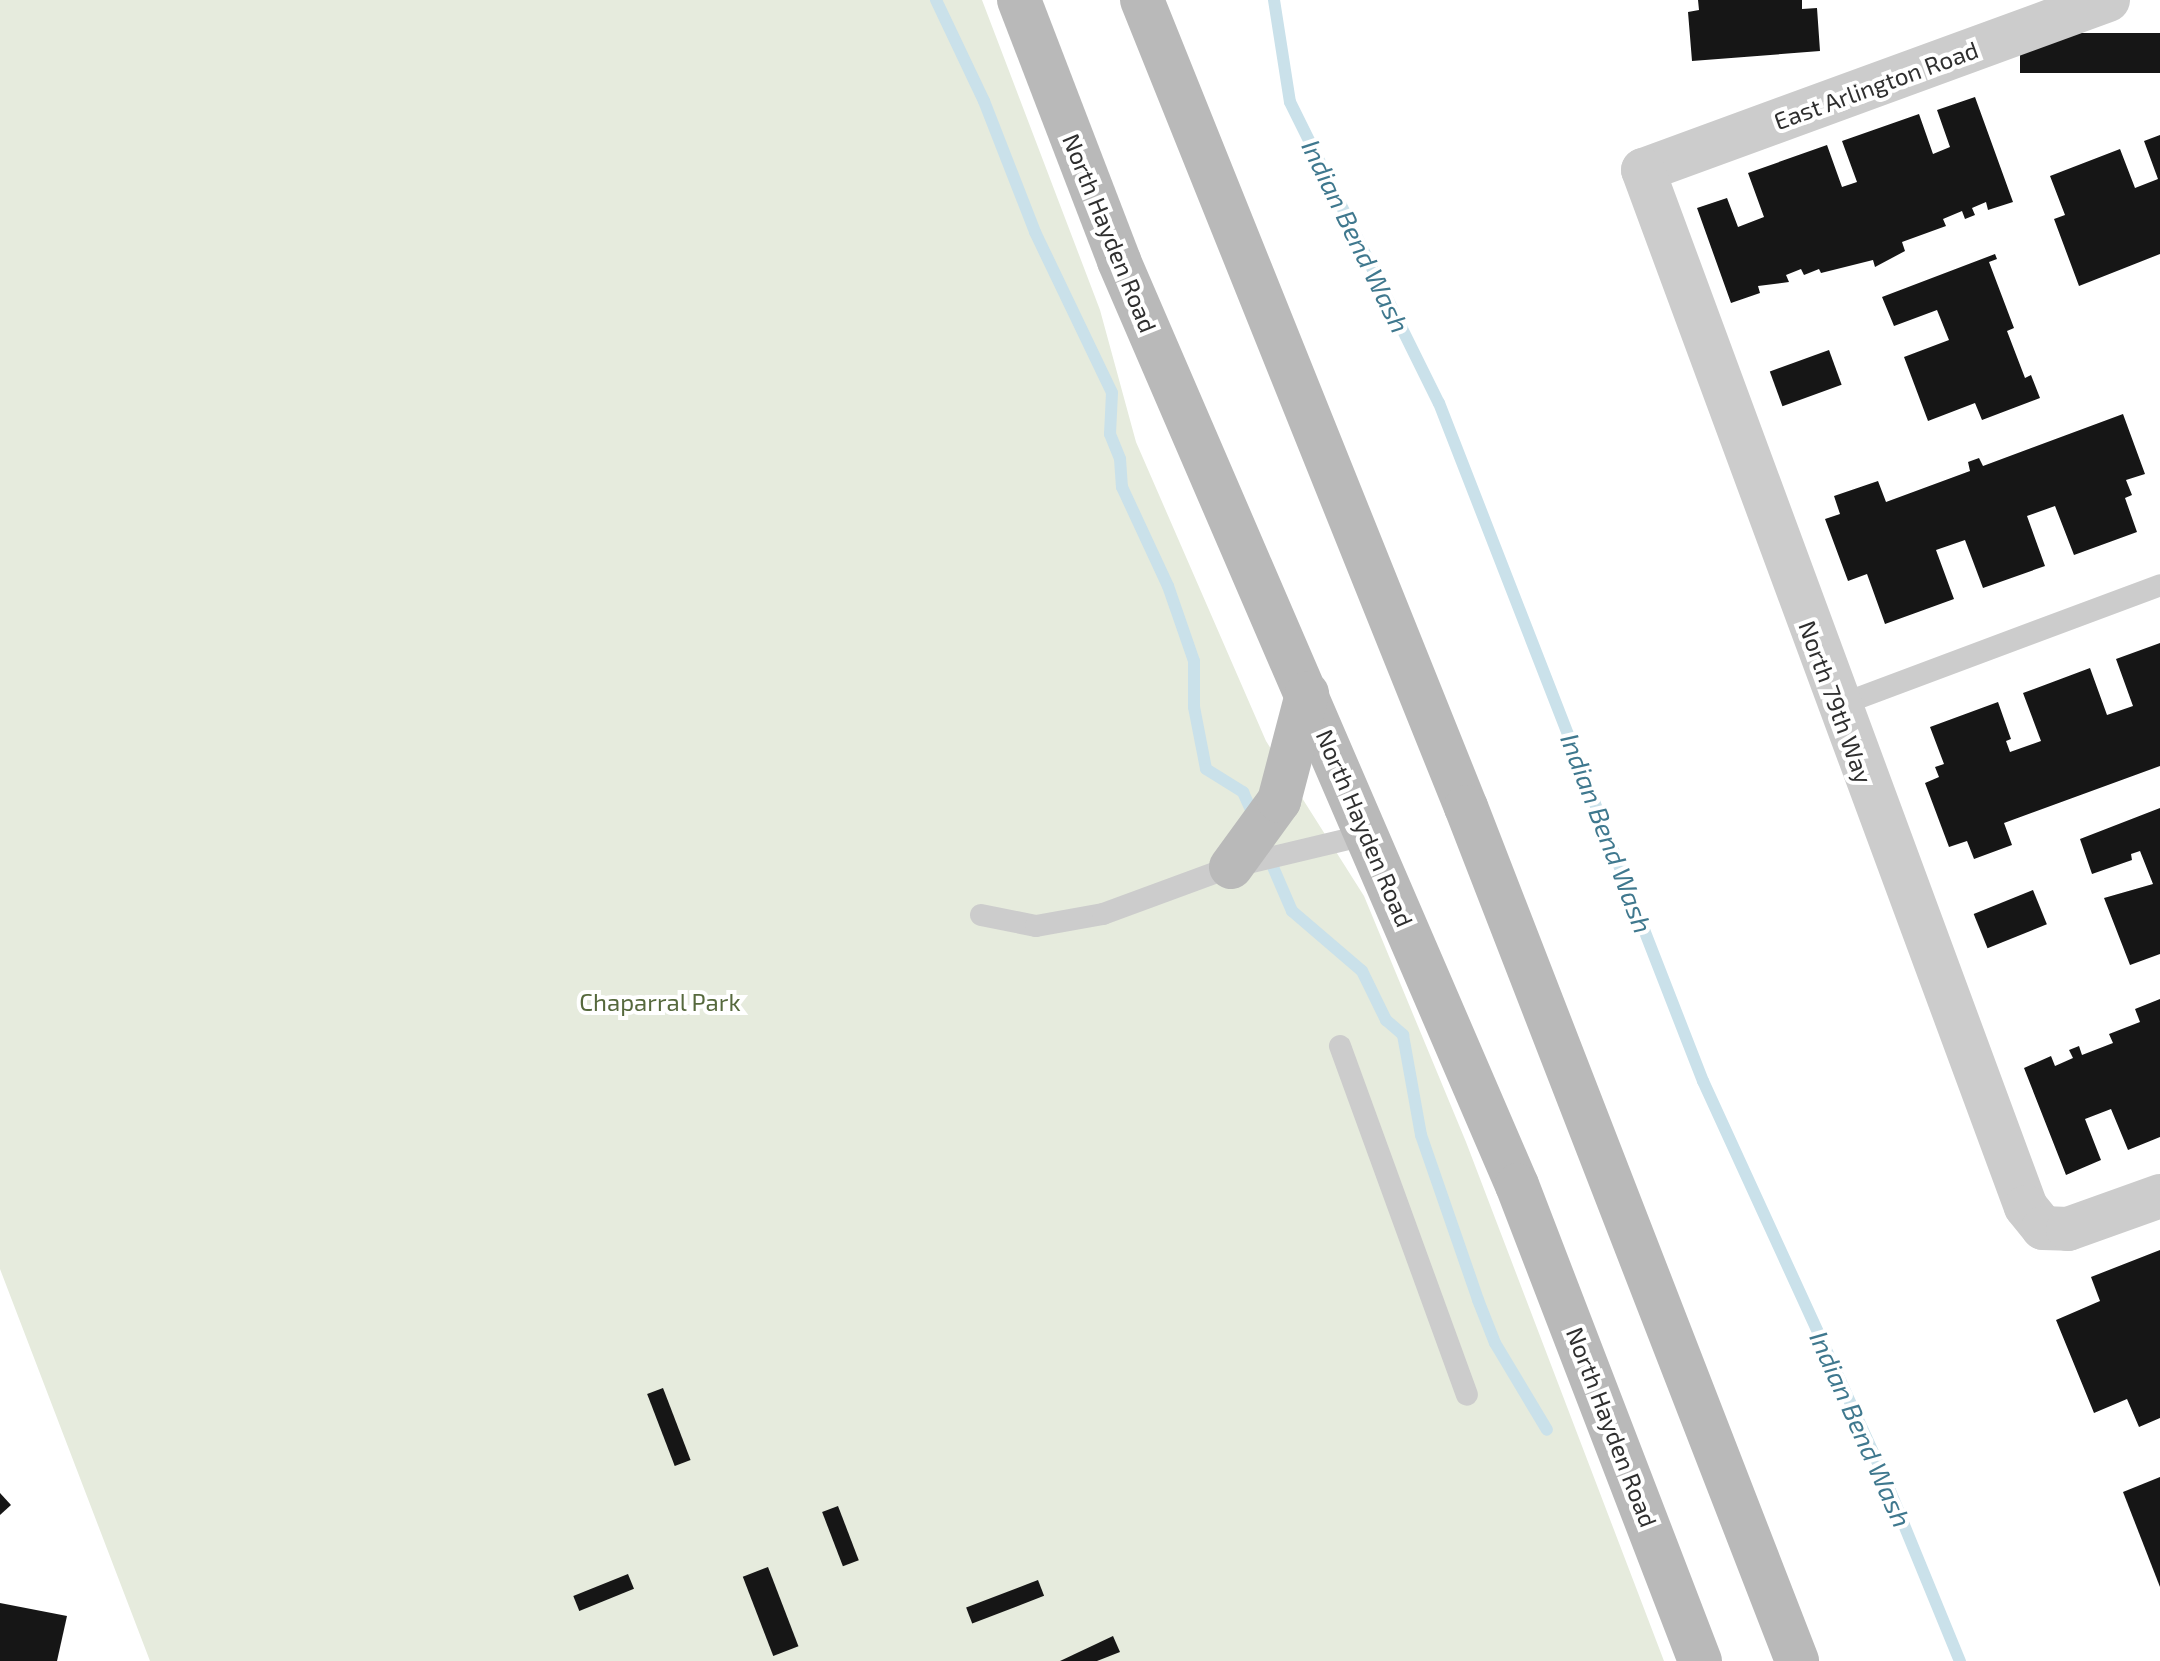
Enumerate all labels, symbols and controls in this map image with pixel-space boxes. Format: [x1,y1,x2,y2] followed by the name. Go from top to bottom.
[1770,35,1982,135] street label: East Arlington Road
[1057,130,1163,336] street label: North Hayden Road
[1296,134,1416,338] water label: Indian Bend Wash
[1793,617,1879,787] street label: North 79th Way
[1310,725,1420,931] street label: North Hayden Road
[1555,729,1659,937] water label: Indian Bend Wash
[579,988,741,1016] park label: Chaparral Park
[1561,1323,1663,1531] street label: North Hayden Road
[1804,1326,1918,1532] water label: Indian Bend Wash

